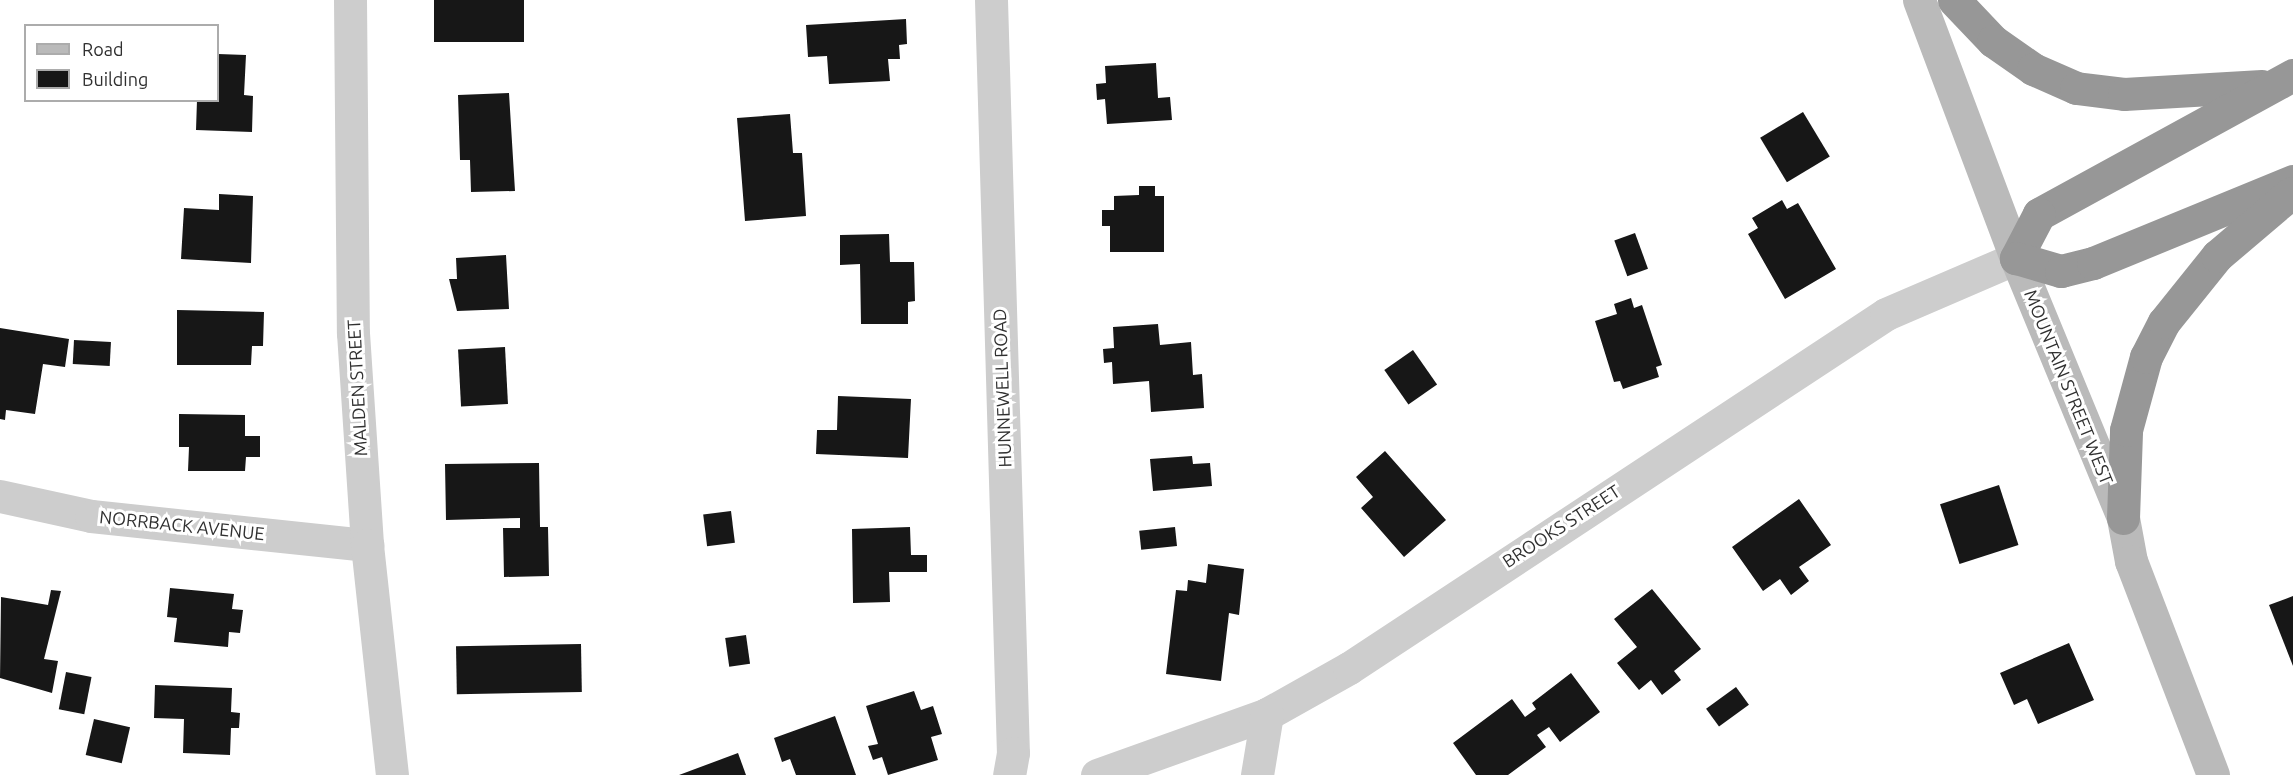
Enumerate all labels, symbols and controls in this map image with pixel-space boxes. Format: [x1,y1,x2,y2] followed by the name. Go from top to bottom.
[24,24,219,102] legend
[82,39,124,59] text: Road
[82,69,148,89] text: Building
[2020,286,2118,488] street label: MOUNTAIN STREET WEST
[988,308,1016,468] street label: HUNNEWELL ROAD
[343,319,371,457] street label: MALDEN STREET
[1498,480,1624,572] street label: BROOKS STREET
[98,506,266,544] street label: NORRBACK AVENUE

